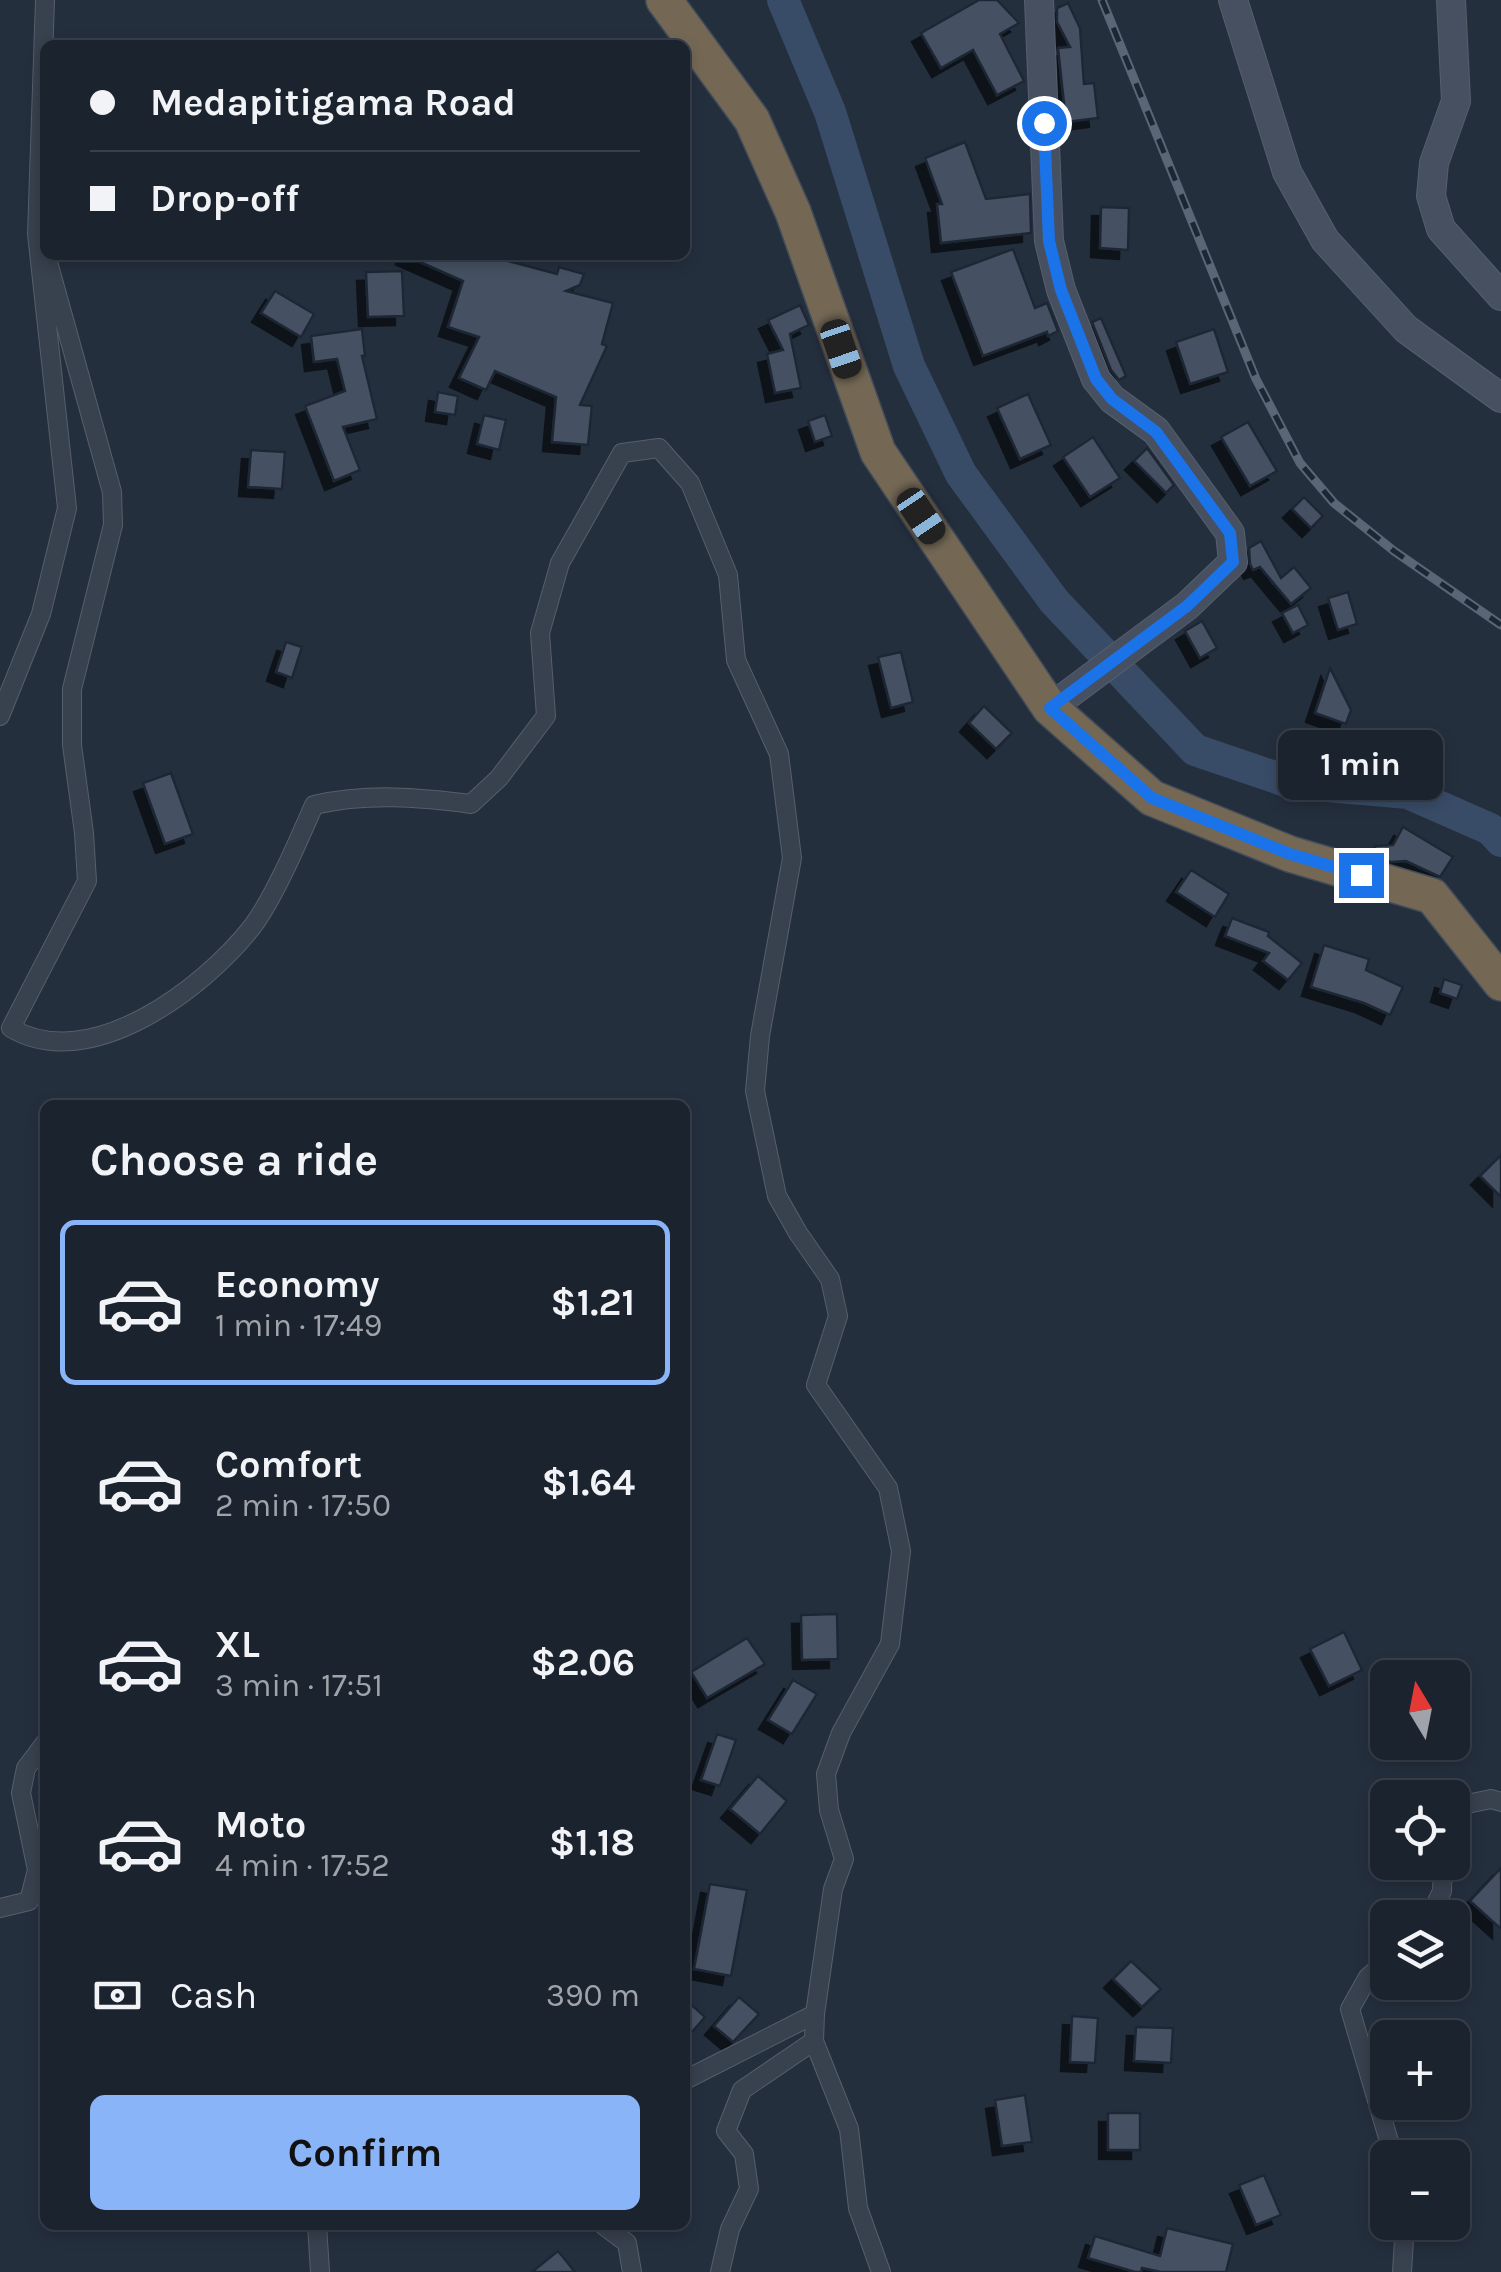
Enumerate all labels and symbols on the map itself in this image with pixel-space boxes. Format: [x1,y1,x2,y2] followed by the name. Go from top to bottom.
[1022,101,1067,146] route start
[817,316,865,382] car
[892,483,950,549] car
[1278,730,1444,800] callout: 1 min
[1339,853,1384,898] route end
[1370,1660,1470,1760] north arrow

